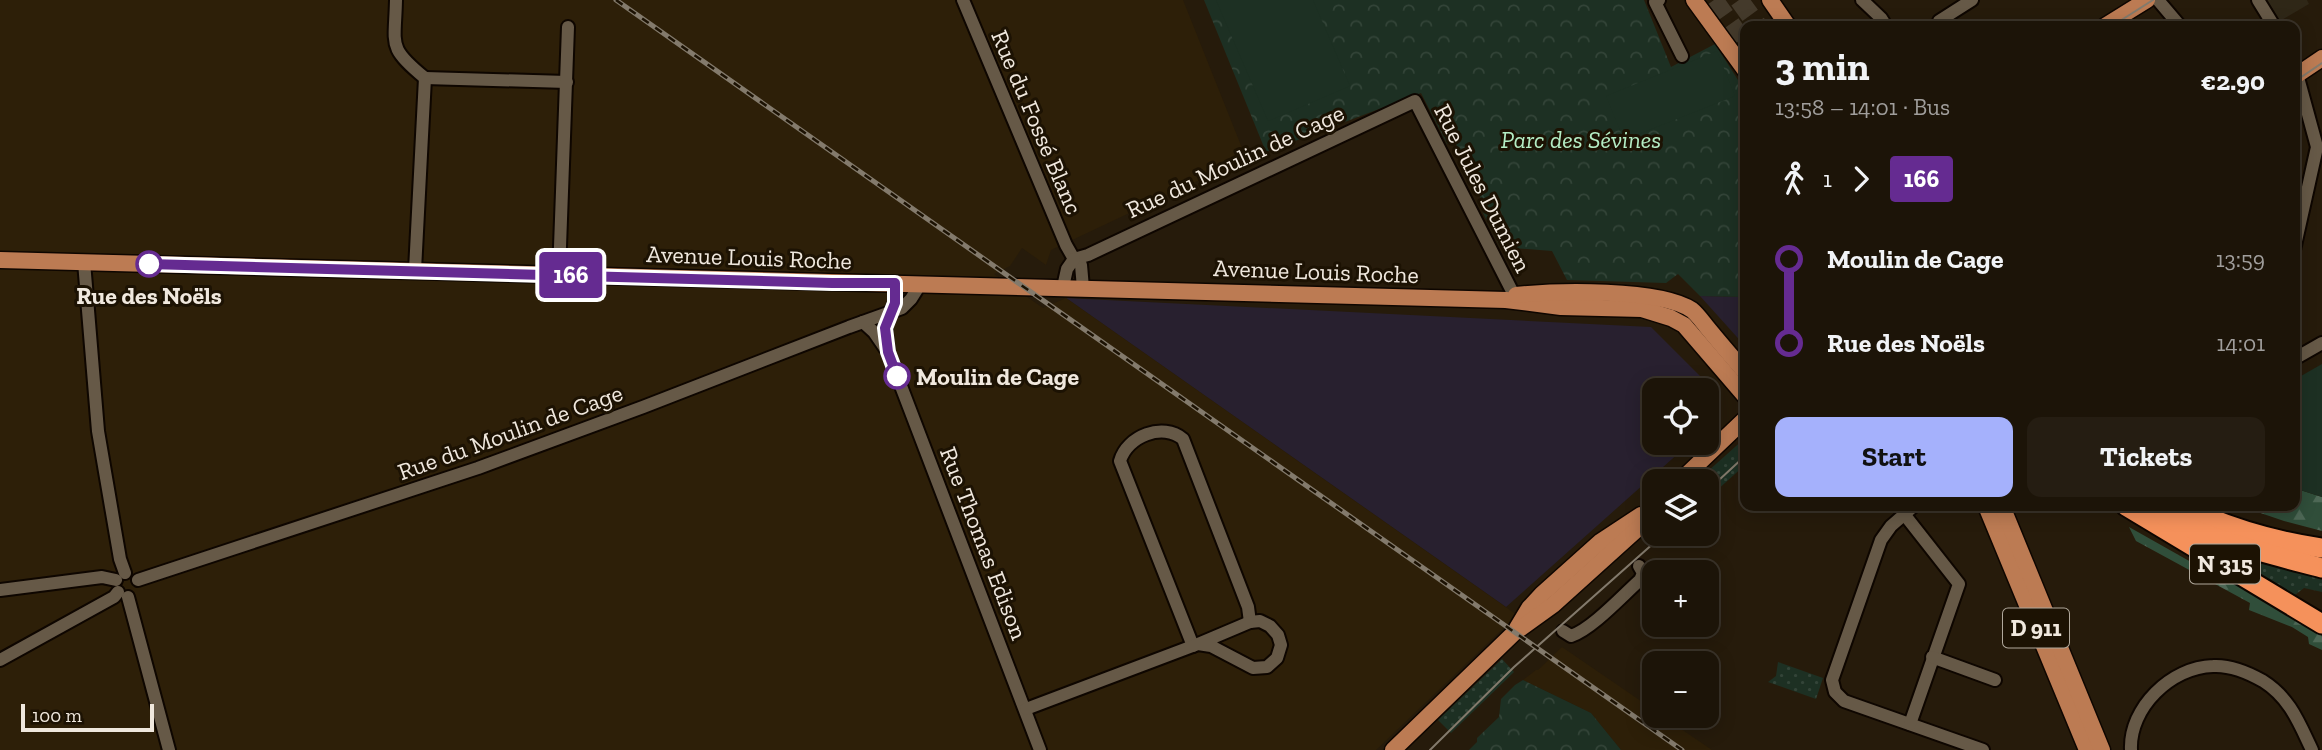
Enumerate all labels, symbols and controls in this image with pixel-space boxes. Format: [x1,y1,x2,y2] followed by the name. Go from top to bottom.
[985,26,1089,218] street label: Rue du Fossé Blanc
[1775,44,1870,90] text: 3 min
[2201,65,2265,97] text: €2.90
[1775,93,1950,121] text: 13:58 – 14:01 · Bus
[1121,98,1349,224] street label: Rue du Moulin de Cage
[1428,99,1538,277] street label: Rue Jules Dumien
[1501,125,1661,154] park label: Parc des Sévines
[1775,160,1813,198] icon: walk
[1842,160,1880,198] icon: forward
[1904,164,1939,193] text: 166
[1823,165,1832,193] text: 1
[646,239,852,275] street label: Avenue Louis Roche
[1827,243,2004,275] text: Moulin de Cage
[2216,245,2265,273] text: 13:59
[136,251,162,277] marker: Rue des Noëls
[531,252,611,298] line badge: 166
[1213,253,1419,289] street label: Avenue Louis Roche
[553,260,589,289] text: 166
[76,281,222,310] place label: Rue des Noëls
[1827,327,1985,359] text: Rue des Noëls
[2216,329,2265,357] text: 14:01
[916,362,1079,391] place label: Moulin de Cage
[884,363,910,389] marker: Moulin de Cage
[394,378,626,486] street label: Rue du Moulin de Cage
[1642,378,1719,728] map controls
[1642,378,1719,455] button: locate
[1775,417,2013,497] button: Start
[2027,417,2265,497] button: Tickets
[934,443,1034,644] street label: Rue Thomas Edison
[1642,469,1719,546] button: layers
[2190,544,2260,584] road number: N 315
[1642,560,1719,637] button: +
[2003,608,2069,648] road number: D 911
[1642,651,1719,728] button: −
[21,701,154,733] scale bar
[32,704,82,727] text: 100 m

